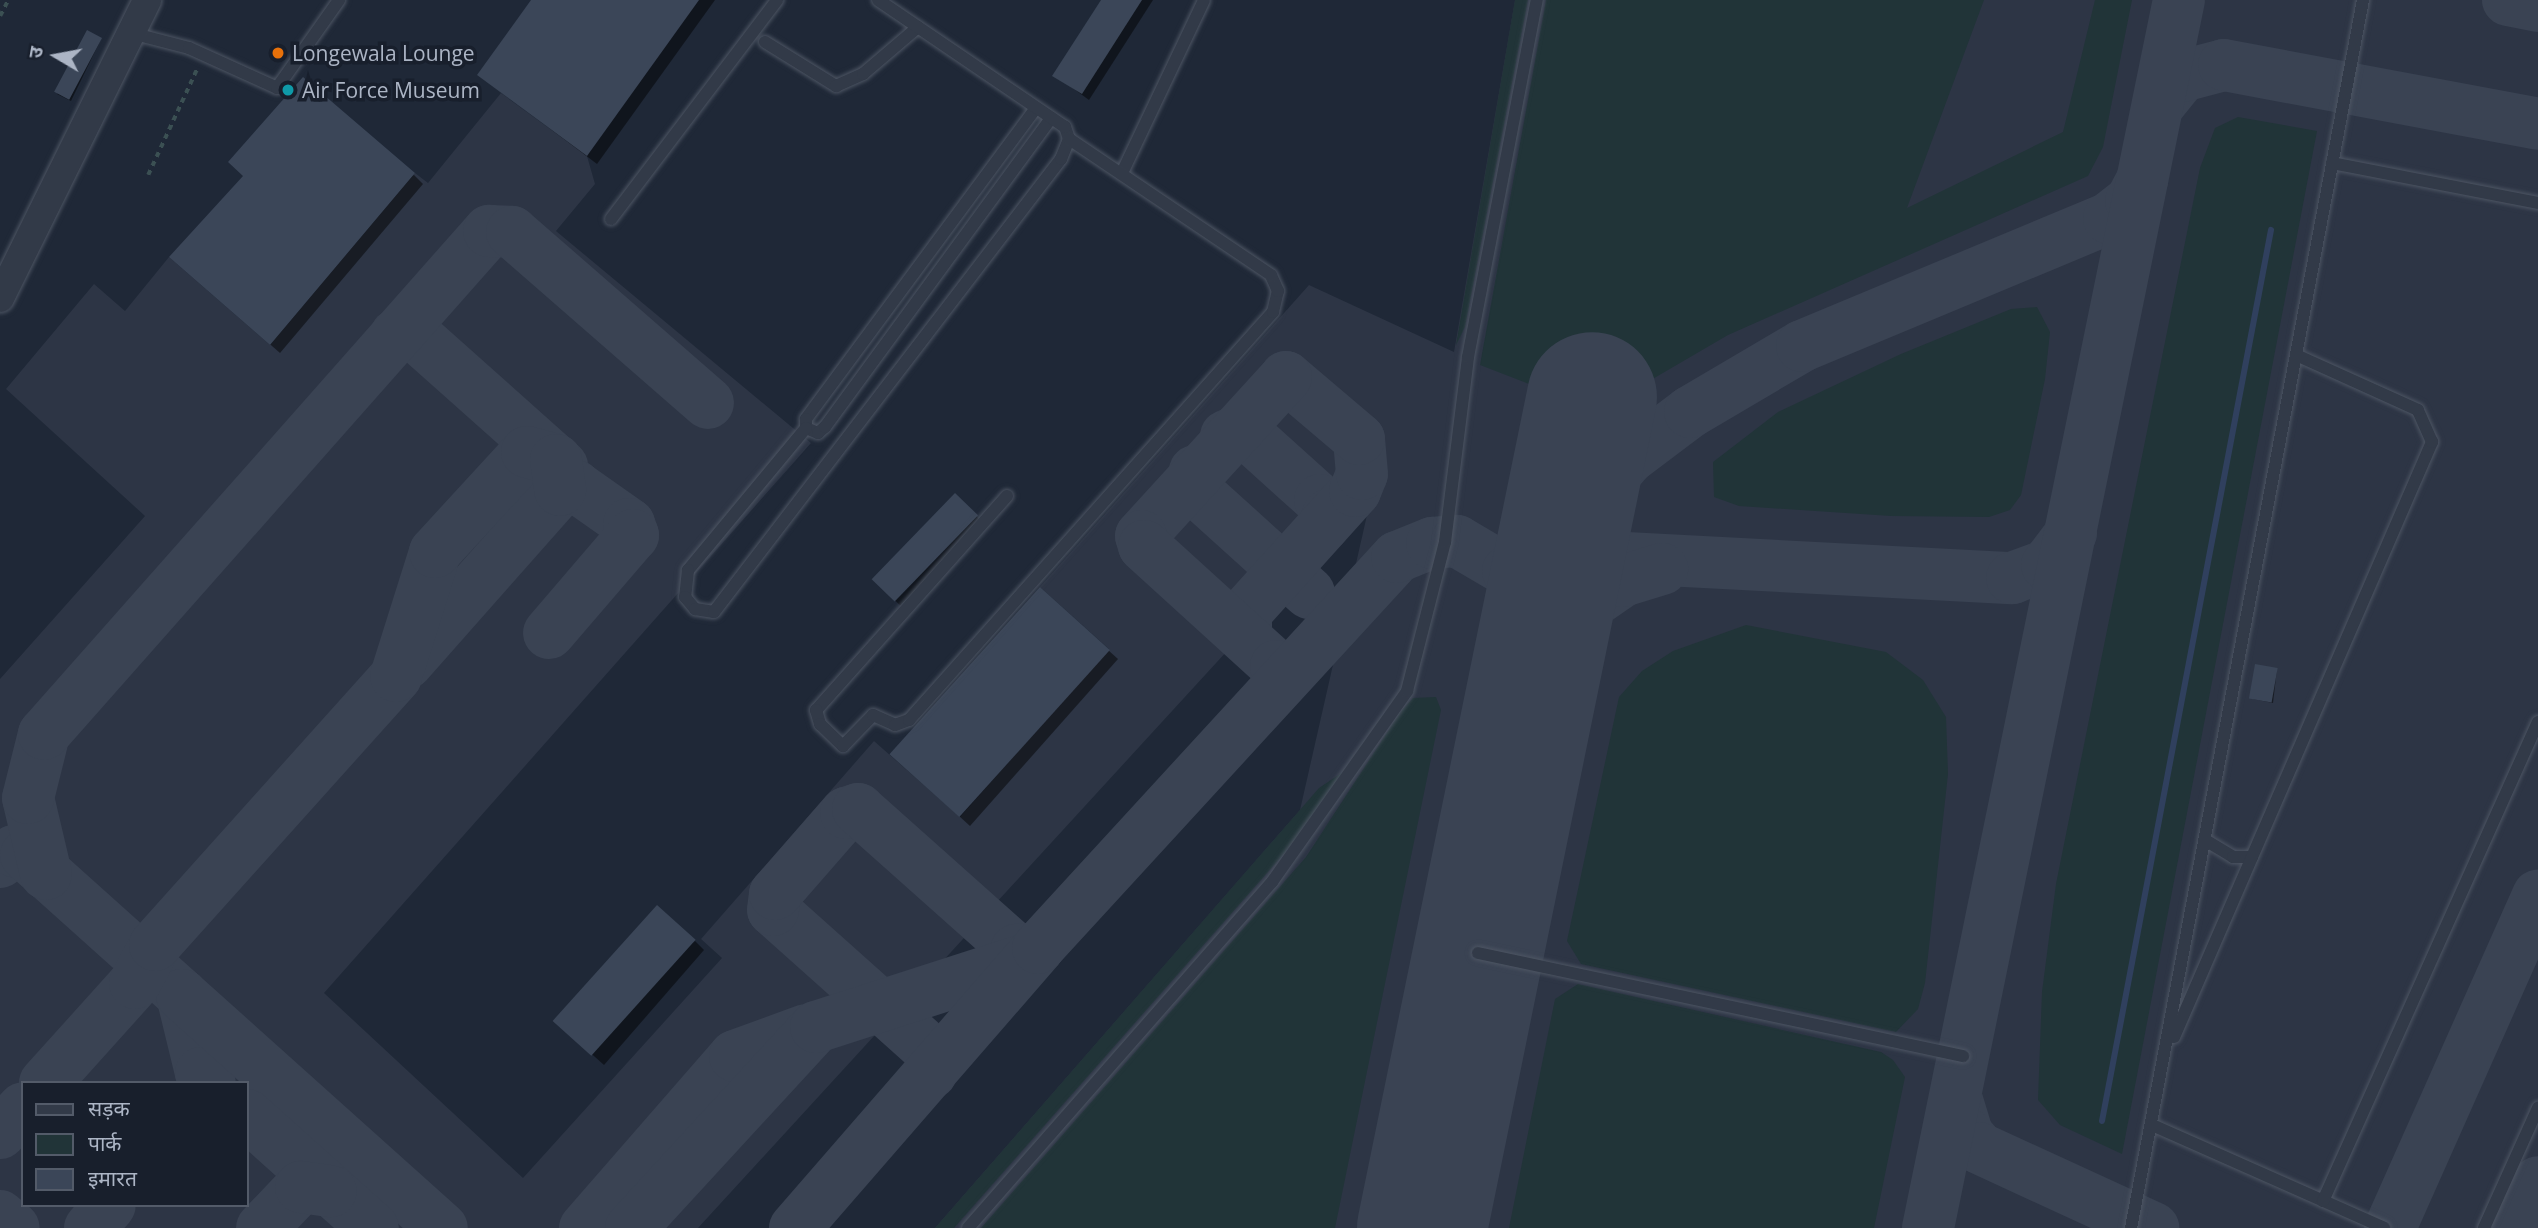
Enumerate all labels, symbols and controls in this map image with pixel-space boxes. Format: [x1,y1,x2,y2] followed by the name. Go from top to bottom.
[21,21,91,91] north arrow
[292,40,475,66] place label: Longewala Lounge
[22,45,49,60] text: उ
[270,45,286,61] marker: Longewala Lounge
[302,77,480,103] place label: Air Force Museum
[280,82,296,98] marker: Air Force Museum
[21,1081,248,1207] legend
[88,1094,130,1122] text: सड़क
[88,1129,122,1157] text: पार्क
[88,1164,137,1192] text: इमारत

